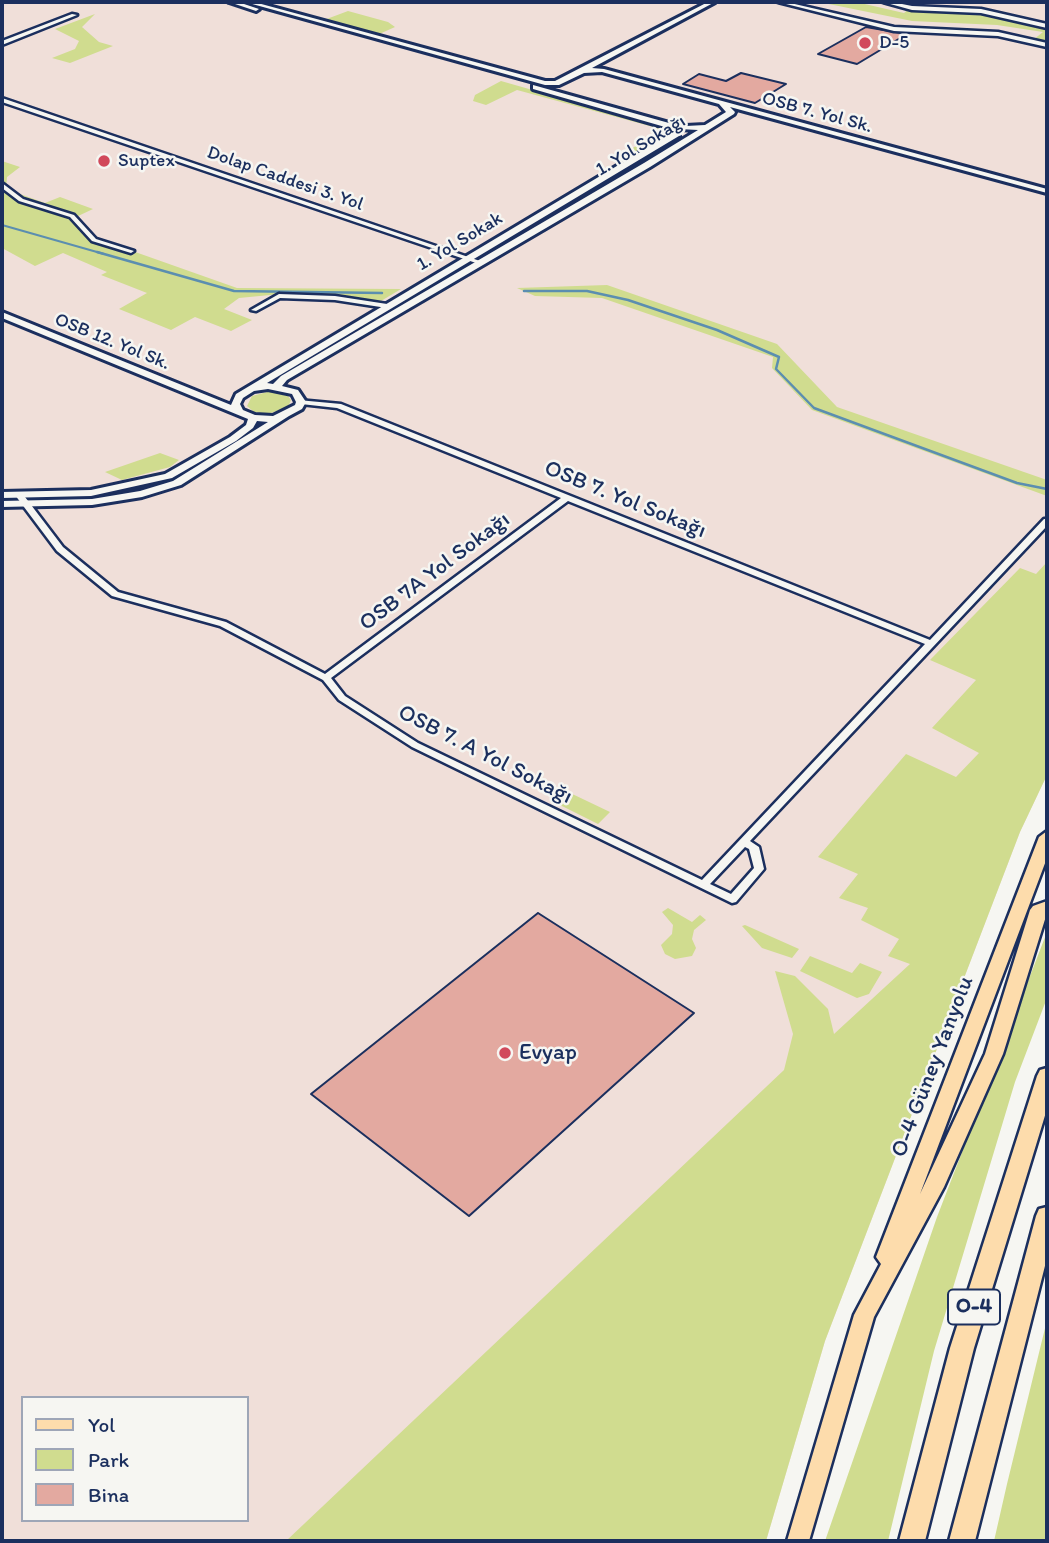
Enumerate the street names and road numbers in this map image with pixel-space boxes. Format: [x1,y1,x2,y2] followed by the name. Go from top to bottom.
[759,87,875,139] street label: OSB 7. Yol Sk.
[592,110,690,182] street label: 1. Yol Sokağı
[204,142,366,216] street label: Dolap Caddesi 3. Yol
[413,208,507,276] street label: 1. Yol Sokak
[51,308,173,376] street label: OSB 12. Yol Sk.
[540,455,710,545] street label: OSB 7. Yol Sokağı
[354,506,516,638] street label: OSB 7A Yol Sokağı
[393,699,577,811] street label: OSB 7. A Yol Sokağı
[886,973,980,1161] street label: O-4 Güney Yanyolu
[948,1290,1000,1324] road number: O-4

